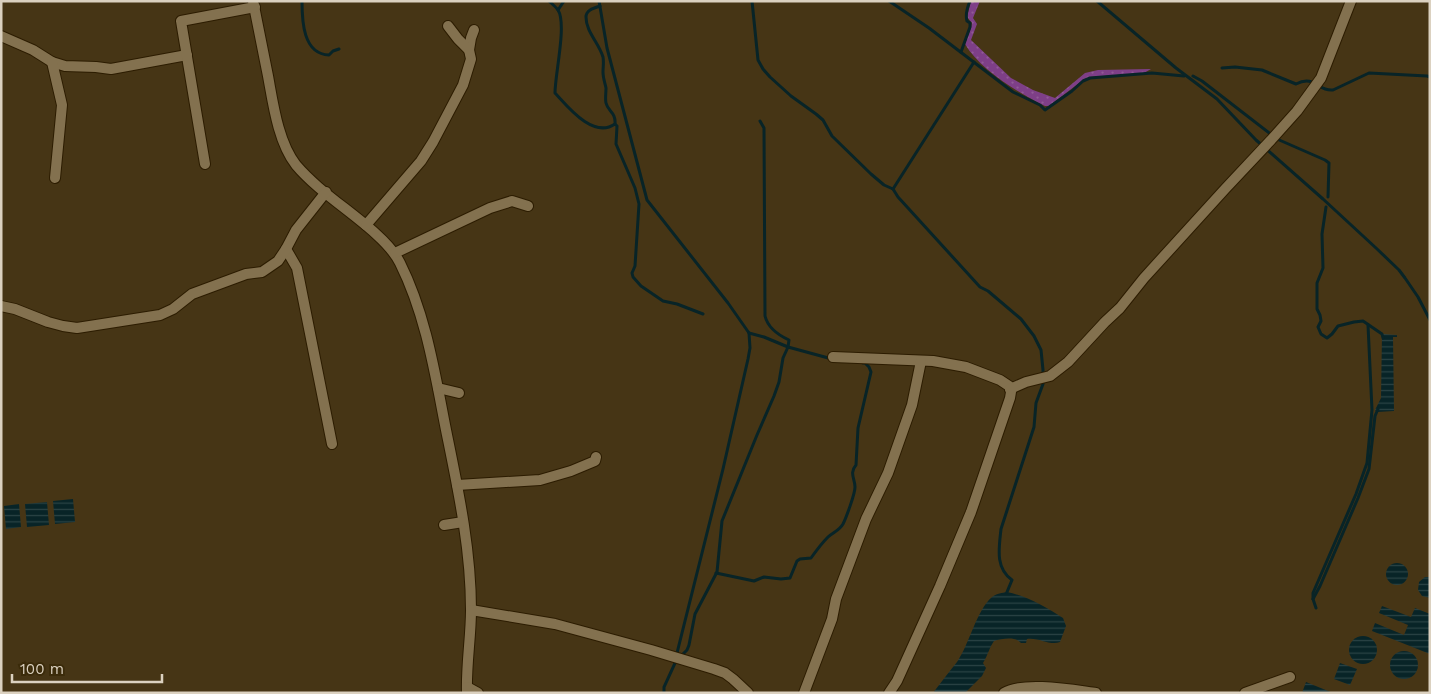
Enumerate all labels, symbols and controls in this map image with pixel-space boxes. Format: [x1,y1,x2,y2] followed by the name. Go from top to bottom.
[12,652,162,684] scale bar
[20,660,64,678] text: 100 m

